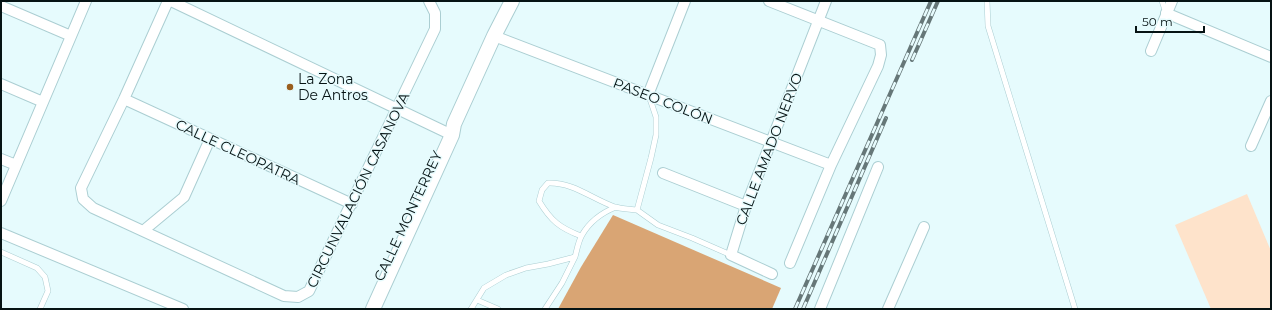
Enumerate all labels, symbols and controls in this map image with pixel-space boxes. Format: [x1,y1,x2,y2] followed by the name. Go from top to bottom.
[1136,8,1204,34] scale bar
[1142,14,1173,29] text: 50 m
[298,70,368,104] place label: La Zona De Antros
[732,70,806,228] street label: CALLE AMADO NERVO
[611,74,715,128] street label: PASEO COLÓN
[285,82,295,92] marker: La Zona De Antros
[303,88,414,291] street label: CIRCUNVALACIÓN CASANOVA
[173,115,304,189] street label: CALLE CLEOPATRA
[370,148,446,284] street label: CALLE MONTERREY

